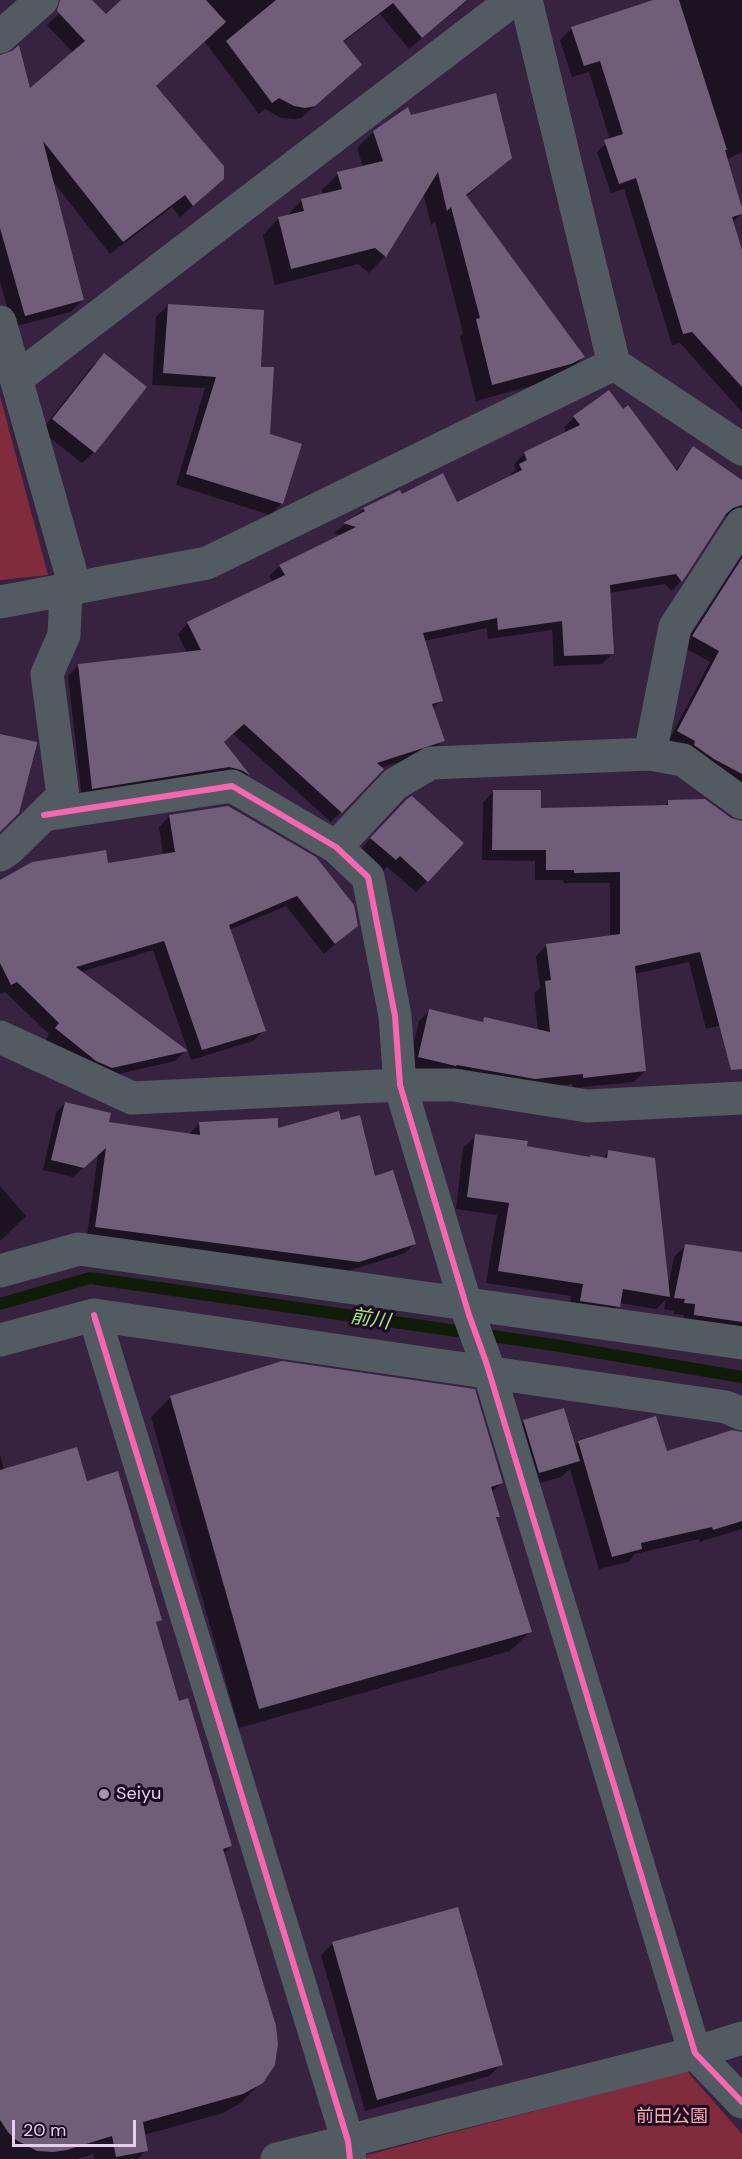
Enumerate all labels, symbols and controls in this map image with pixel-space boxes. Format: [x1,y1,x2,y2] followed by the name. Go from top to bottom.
[348,1305,392,1335] water label: 前川
[116,1783,161,1805] place label: Seiyu
[97,1787,111,1801] marker: Seiyu
[636,2106,708,2128] park label: 前田公園
[15,2108,140,2146] scale bar
[23,2118,66,2142] text: 20 m

